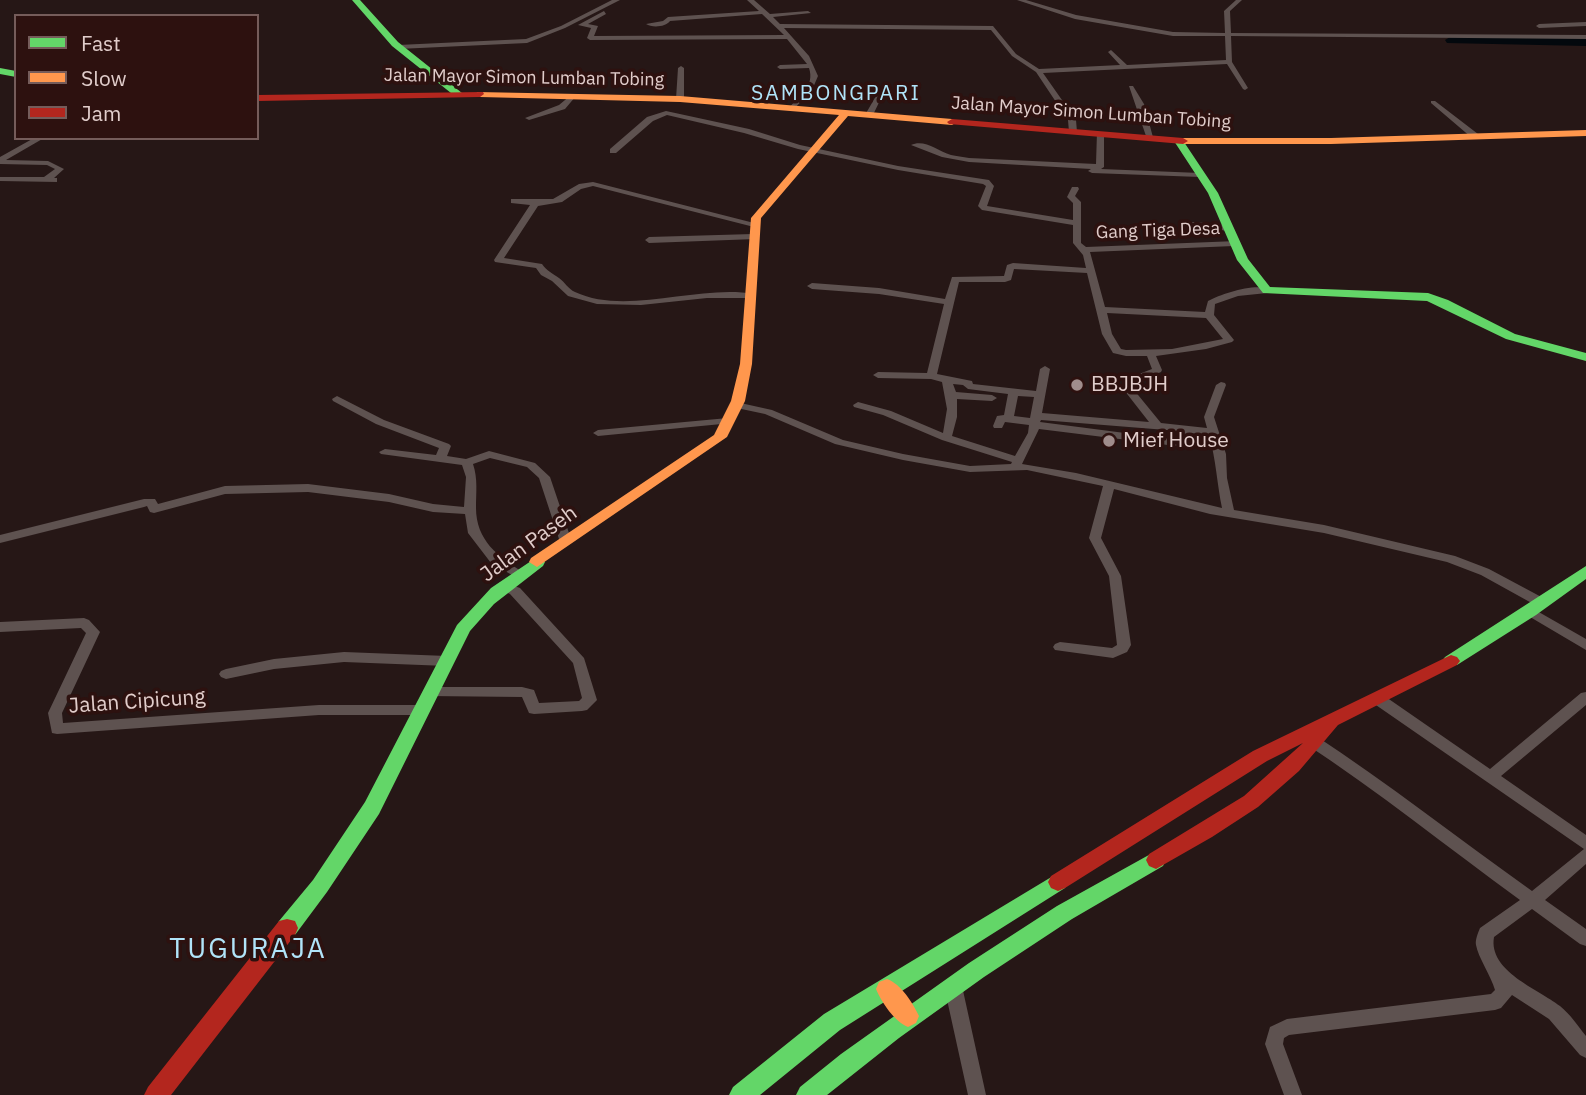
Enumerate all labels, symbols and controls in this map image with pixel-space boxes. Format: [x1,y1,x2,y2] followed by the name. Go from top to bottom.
[14,14,259,140] legend
[81,29,121,57] text: Fast
[81,64,127,92] text: Slow
[384,65,664,91] street label: Jalan Mayor Simon Lumban Tobing
[752,81,920,107] district label: SAMBONGPARI
[951,92,1231,134] street label: Jalan Mayor Simon Lumban Tobing
[81,99,121,127] text: Jam
[1095,218,1221,244] street label: Gang Tiga Desa
[1091,372,1168,398] place label: BBJBJH
[1069,377,1085,393] marker: BBJBJH
[1123,428,1229,454] place label: Mief House
[1101,433,1117,449] marker: Mief House
[476,501,582,587] street label: Jalan Paseh
[68,685,206,719] street label: Jalan Cipicung
[170,933,326,967] district label: TUGURAJA

